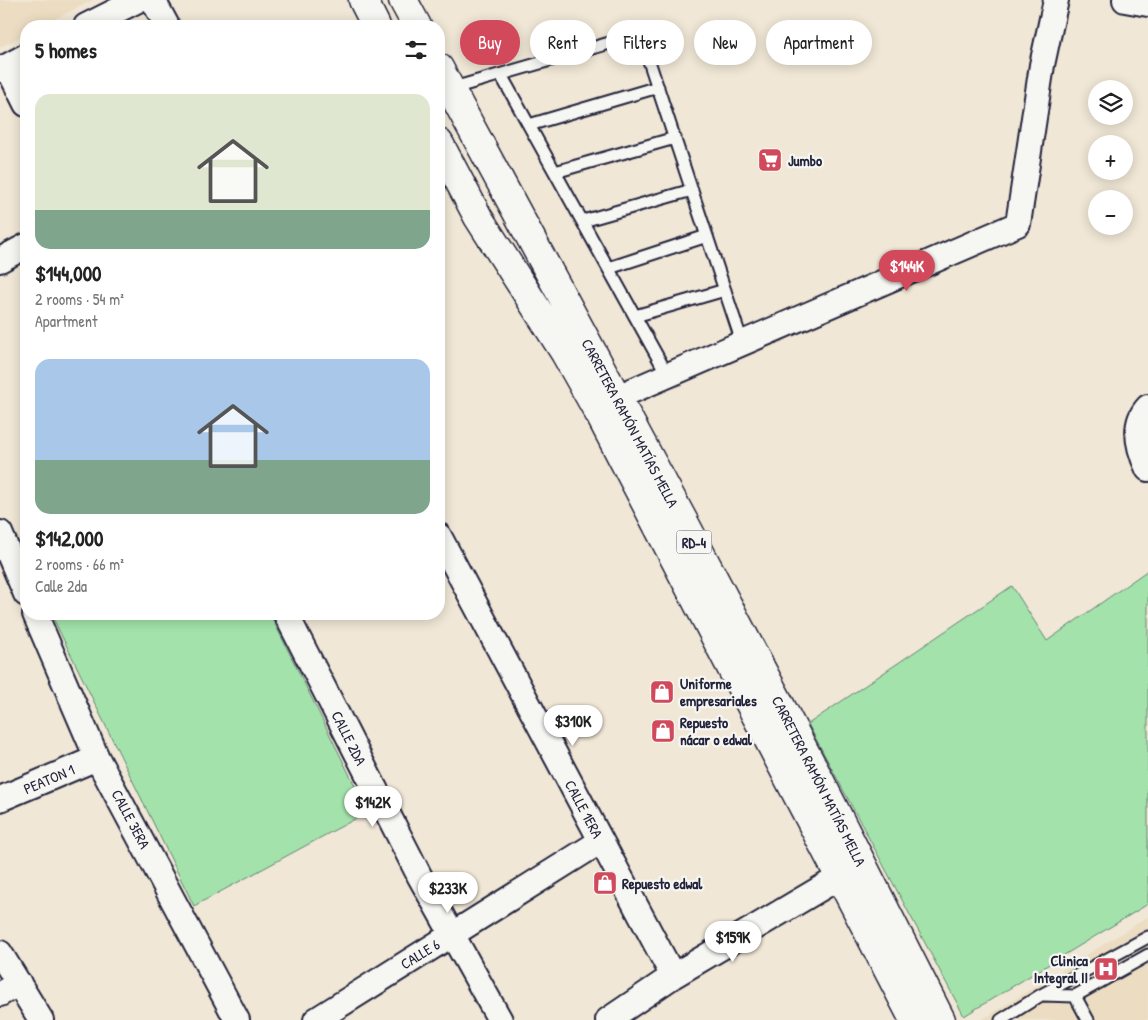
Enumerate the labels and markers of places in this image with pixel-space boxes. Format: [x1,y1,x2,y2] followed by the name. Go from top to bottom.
[757,147,783,173] supermarket icon: Jumbo
[788,150,822,171] place label: Jumbo
[872,250,942,292] pin: $144K
[680,673,757,712] place label: Uniforme empresariales
[649,679,675,705] shop icon: Uniforme empresariales
[538,704,608,747] pin: $310K
[680,712,753,750] place label: Repuesto nácar o edwal
[650,718,676,744] shop icon: Repuesto nácar o edwal
[338,786,408,828] pin: $142K
[592,870,618,896] shop icon: Repuesto edwal
[413,872,483,914] pin: $233K
[622,873,703,895] place label: Repuesto edwal
[698,920,768,963] pin: $159K
[1034,950,1088,989] place label: Clinica Integral II
[1093,956,1119,982] hospital icon: Clinica Integral II

